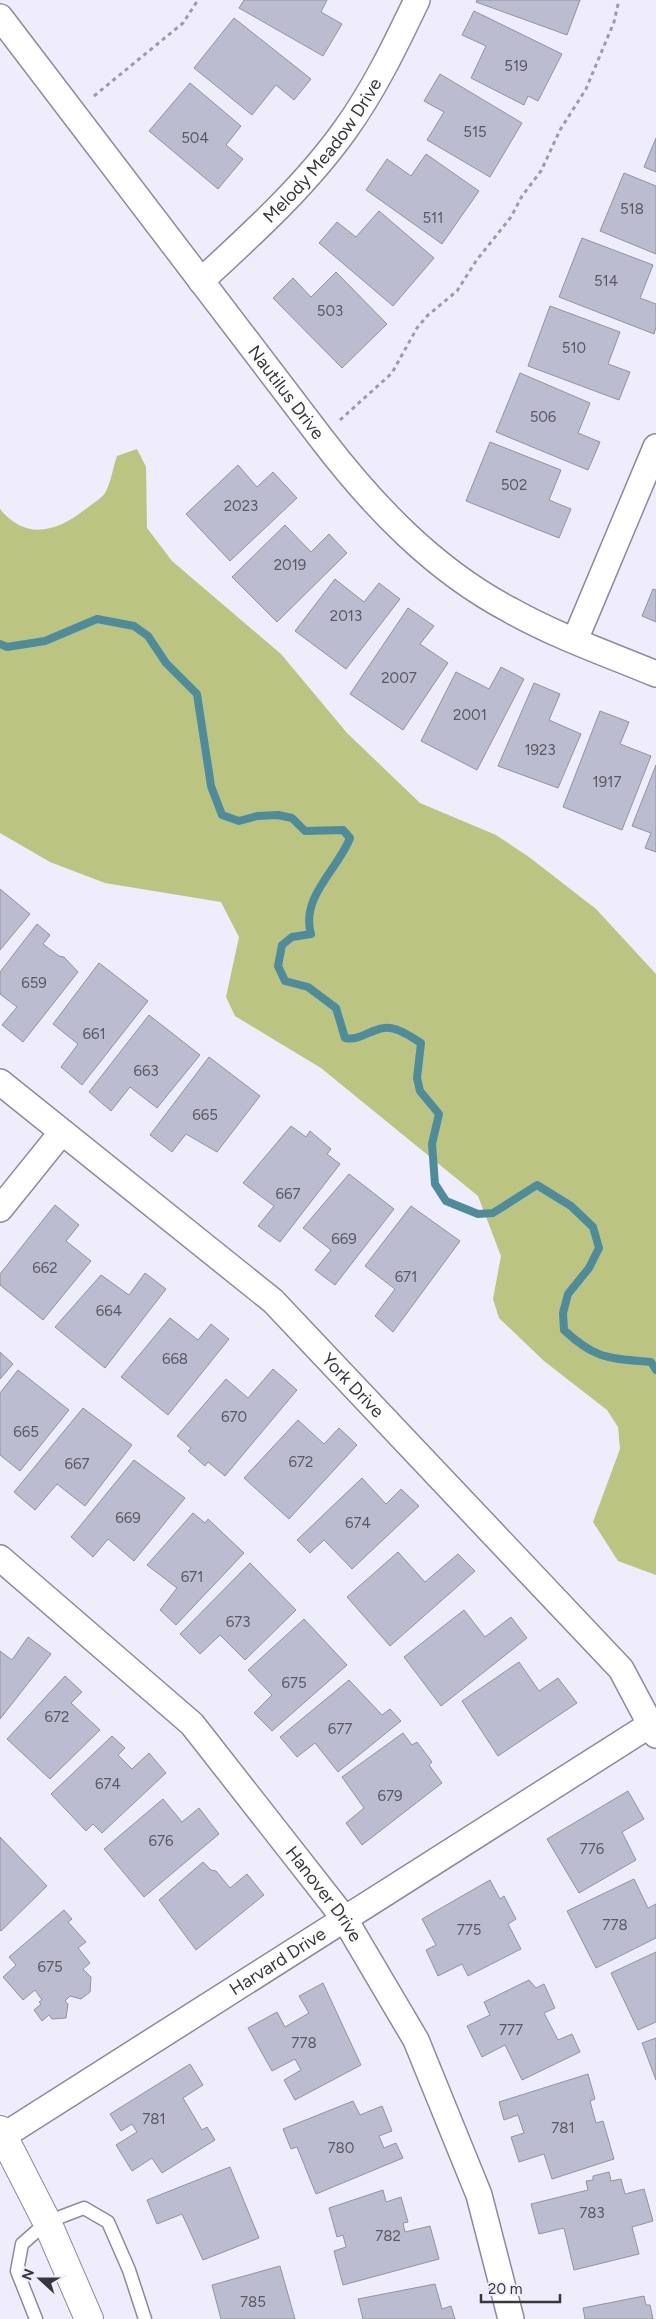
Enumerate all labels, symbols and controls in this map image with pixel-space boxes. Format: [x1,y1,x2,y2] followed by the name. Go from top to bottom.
[504,57,528,75] house number: 519
[258,74,386,228] street label: Melody Meadow Drive
[463,123,487,141] house number: 515
[181,129,209,147] house number: 504
[620,200,644,218] house number: 518
[422,209,444,227] house number: 511
[594,272,618,290] house number: 514
[317,302,343,320] house number: 503
[562,339,586,357] house number: 510
[243,341,329,444] street label: Nautilus Drive
[530,408,557,426] house number: 506
[501,476,527,494] house number: 502
[224,497,258,515] house number: 2023
[274,556,306,574] house number: 2019
[330,607,362,625] house number: 2013
[381,669,417,687] house number: 2007
[453,706,487,724] house number: 2001
[524,741,556,759] house number: 1923
[593,773,621,791] house number: 1917
[21,974,47,992] house number: 659
[82,1025,106,1043] house number: 661
[133,1062,159,1080] house number: 663
[192,1106,218,1124] house number: 665
[275,1185,301,1203] house number: 667
[331,1230,357,1248] house number: 669
[32,1259,58,1277] house number: 662
[395,1268,417,1286] house number: 671
[96,1302,122,1320] house number: 664
[317,1348,389,1422] street label: York Drive
[162,1350,188,1368] house number: 668
[221,1408,247,1426] house number: 670
[13,1423,39,1441] house number: 665
[289,1453,313,1471] house number: 672
[64,1455,90,1473] house number: 667
[115,1509,141,1527] house number: 669
[345,1514,371,1532] house number: 674
[181,1568,203,1586] house number: 671
[226,1613,250,1631] house number: 673
[281,1674,307,1692] house number: 675
[45,1708,69,1726] house number: 672
[328,1720,352,1738] house number: 677
[95,1775,121,1793] house number: 674
[377,1787,403,1805] house number: 679
[148,1832,174,1850] house number: 676
[580,1840,605,1858] house number: 776
[281,1842,367,1946] street label: Hanover Drive
[602,1916,628,1934] house number: 778
[457,1921,481,1939] house number: 775
[225,1923,330,2000] street label: Harvard Drive
[37,1958,63,1976] house number: 675
[499,2021,523,2039] house number: 777
[291,2034,317,2052] house number: 778
[142,2110,166,2128] house number: 781
[551,2119,575,2137] house number: 781
[328,2139,354,2157] house number: 780
[579,2204,605,2222] house number: 783
[375,2227,401,2245] house number: 782
[15,2254,65,2304] north arrow
[18,2266,38,2283] text: N
[481,2272,560,2304] scale bar
[488,2280,522,2298] text: 20 m
[240,2293,266,2311] house number: 785

